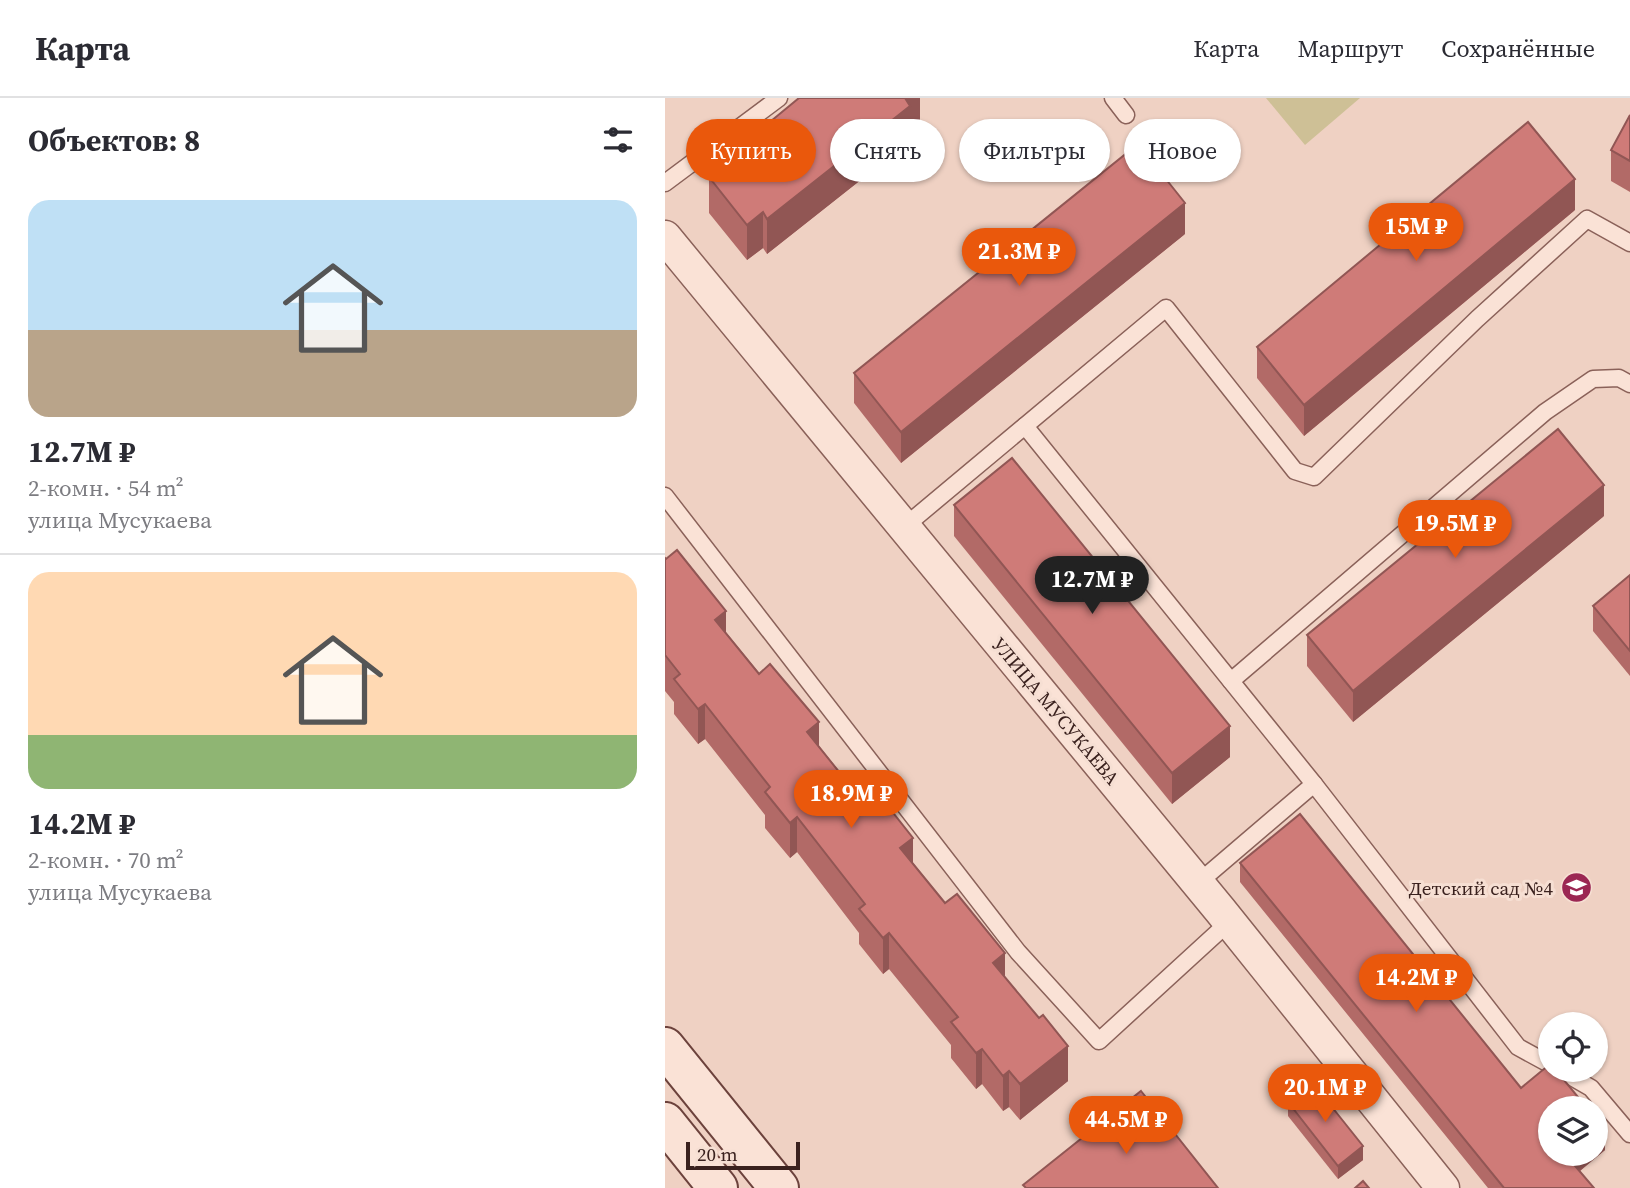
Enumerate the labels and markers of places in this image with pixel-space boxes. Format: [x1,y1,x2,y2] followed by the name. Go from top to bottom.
[1367,204,1465,263] pin: 15M ₽
[954,228,1084,288] pin: 21.3M ₽
[1390,500,1520,560] pin: 19.5M ₽
[1027,556,1157,616] pin: 12.7M ₽
[786,770,916,830] pin: 18.9M ₽
[1559,871,1593,905] school or university icon: Детский сад №4
[1409,875,1553,901] place label: Детский сад №4
[1351,954,1481,1014] pin: 14.2M ₽
[1260,1065,1390,1124] pin: 20.1M ₽
[1061,1096,1191,1156] pin: 44.5M ₽

